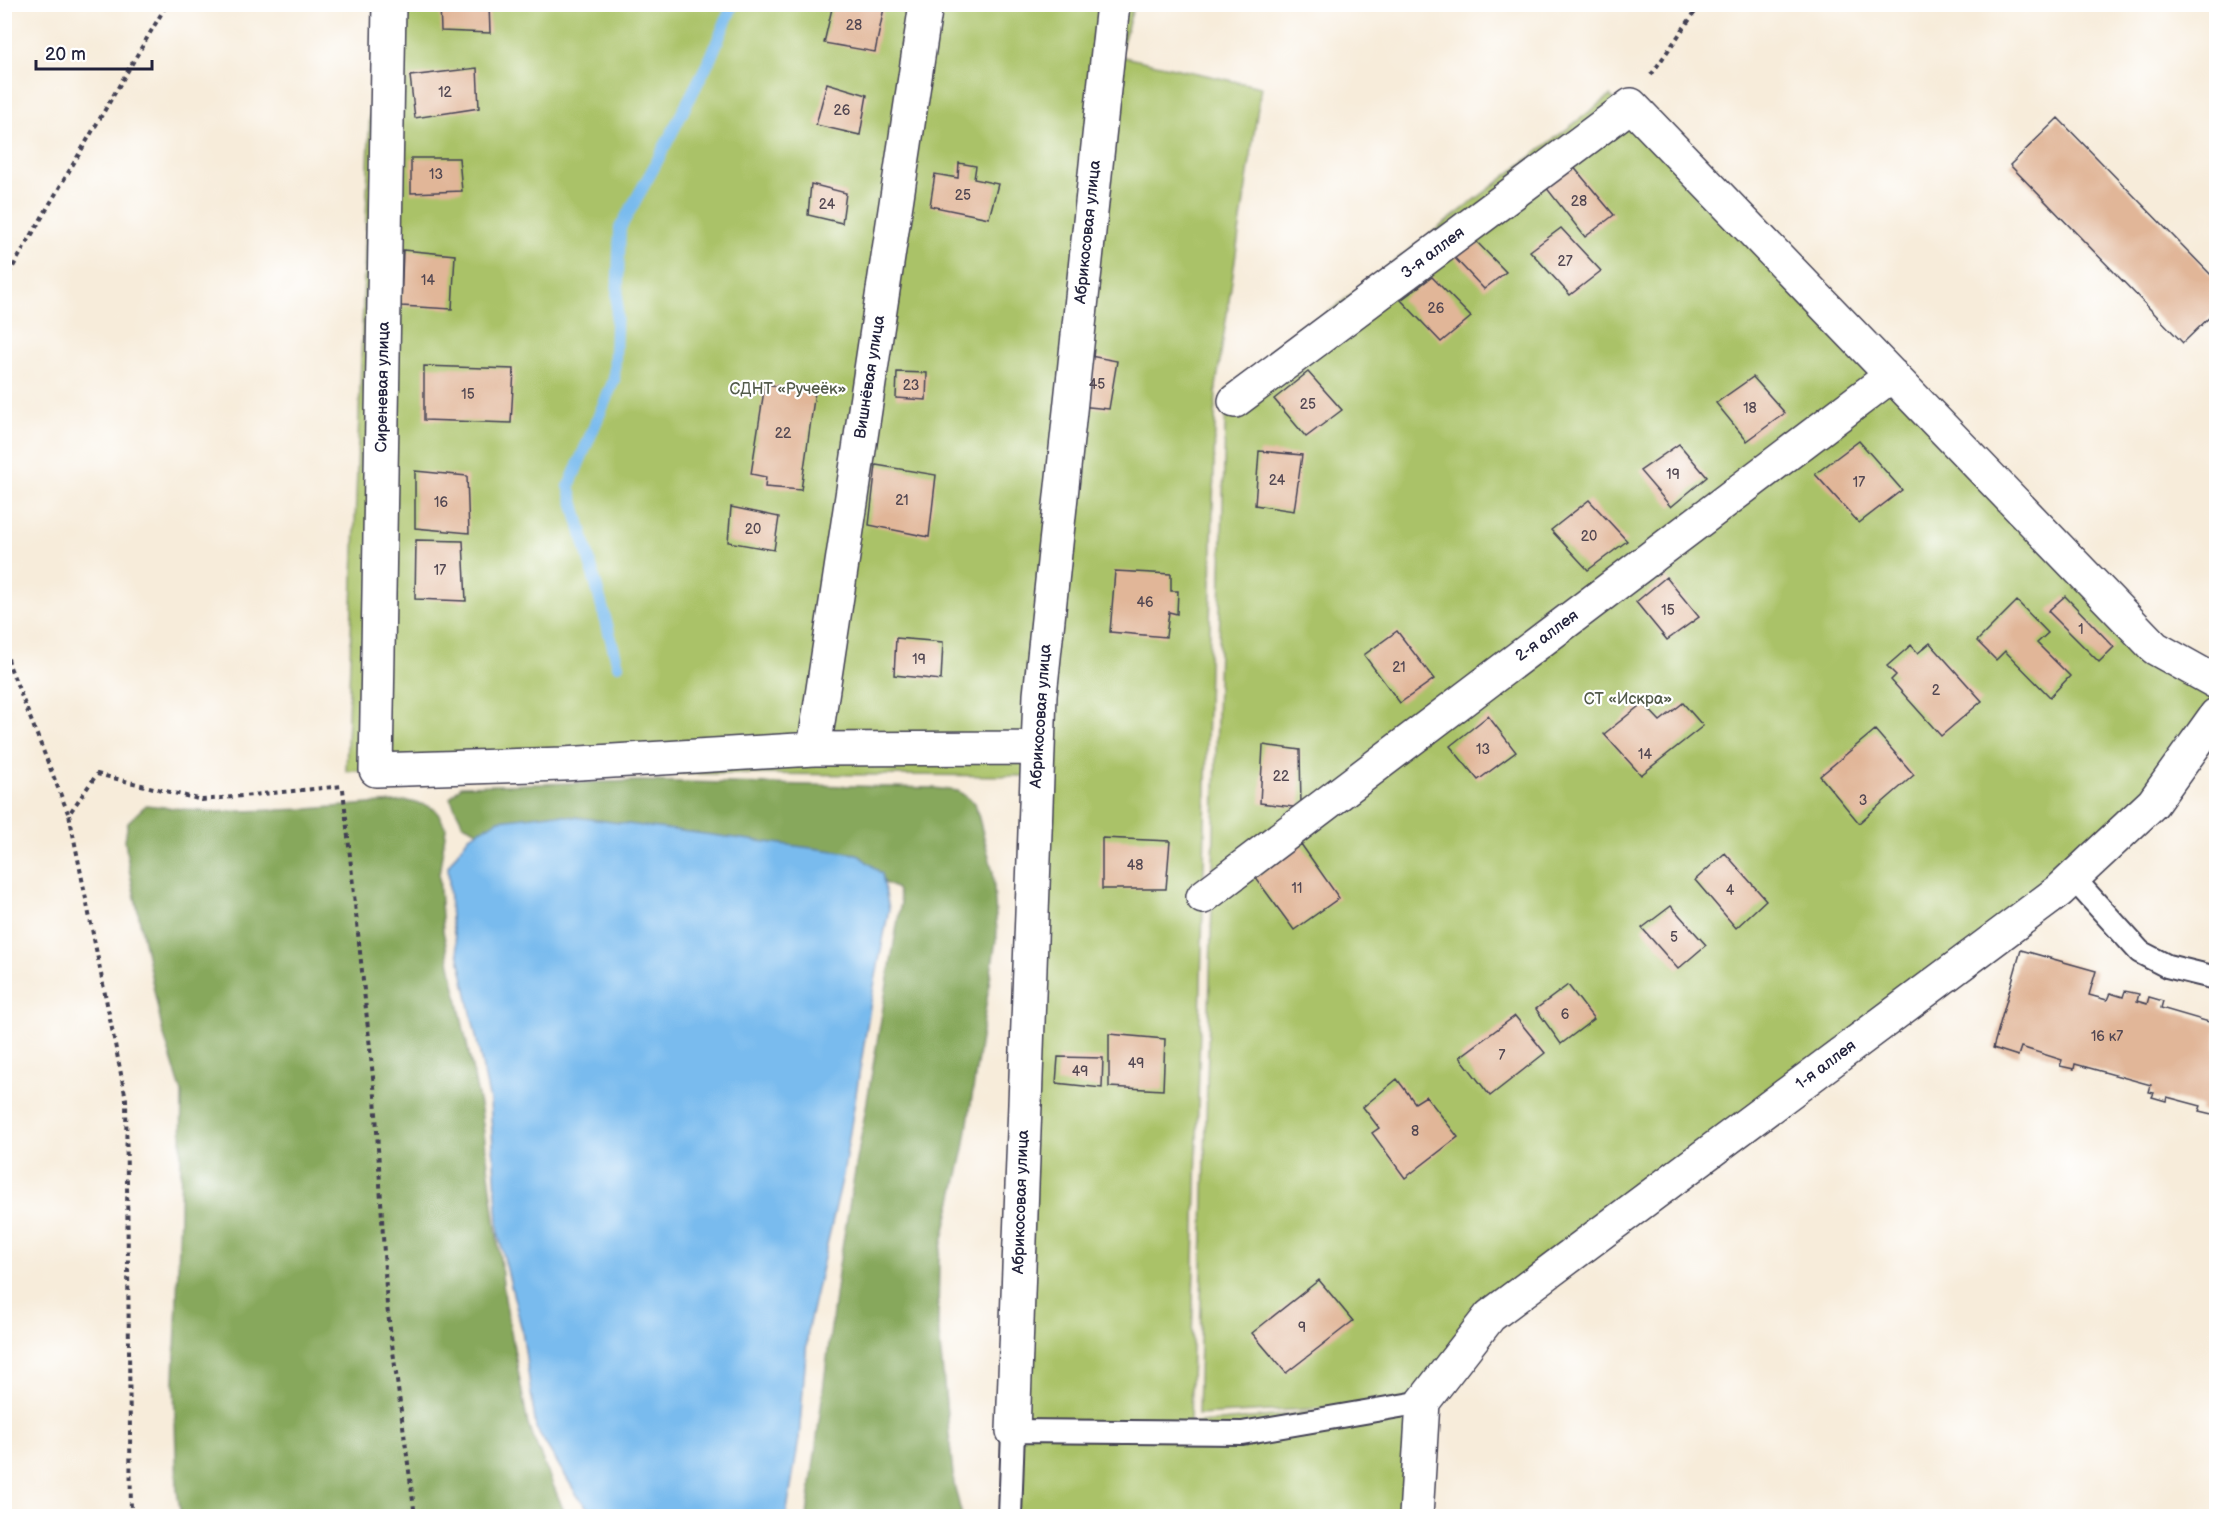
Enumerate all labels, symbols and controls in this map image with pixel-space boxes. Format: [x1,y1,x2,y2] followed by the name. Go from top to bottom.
[846,17,862,34] house number: 28
[36,33,152,71] scale bar
[45,44,86,65] text: 20 m
[438,84,453,101] house number: 12
[834,102,851,119] house number: 26
[1071,159,1105,306] street label: Абрикосовая улица
[429,166,443,183] house number: 13
[955,187,971,204] house number: 25
[1571,193,1587,210] house number: 28
[819,196,836,213] house number: 24
[1398,223,1468,283] street label: 3-я аллея
[1557,253,1573,270] house number: 27
[421,272,435,289] house number: 14
[1428,300,1445,317] house number: 26
[851,313,889,440] street label: Вишнёвая улица
[372,321,394,453] street label: Сиреневая улица
[1089,376,1105,393] house number: 45
[903,377,919,394] house number: 23
[730,380,847,399] park label: СДНТ «Ручеёк»
[461,386,475,403] house number: 15
[1300,396,1316,413] house number: 25
[1743,400,1757,417] house number: 18
[775,425,792,442] house number: 22
[1666,466,1680,483] house number: 19
[1269,472,1286,489] house number: 24
[1853,474,1865,491] house number: 17
[895,492,909,509] house number: 21
[434,494,448,511] house number: 16
[745,521,761,538] house number: 20
[1581,528,1597,545] house number: 20
[434,562,446,579] house number: 17
[1136,594,1154,611] house number: 46
[1661,602,1675,619] house number: 15
[1512,606,1582,666] street label: 2-я аллея
[2078,621,2084,638] house number: 1
[1026,643,1056,790] street label: Абрикосовая улица
[912,651,926,668] house number: 19
[1392,659,1406,676] house number: 21
[1932,682,1941,699] house number: 2
[1584,690,1672,709] park label: СТ «Искра»
[1476,741,1490,758] house number: 13
[1638,746,1652,763] house number: 14
[1273,768,1290,785] house number: 22
[1859,792,1867,809] house number: 3
[1127,857,1143,874] house number: 48
[1292,880,1302,897] house number: 11
[1726,882,1735,899] house number: 4
[1670,929,1678,946] house number: 5
[1561,1006,1570,1023] house number: 6
[2091,1028,2123,1045] house number: 16 к7
[1792,1036,1860,1094] street label: 1-я аллея
[1499,1047,1506,1064] house number: 7
[1128,1055,1144,1072] house number: 49
[1072,1063,1088,1080] house number: 49
[1411,1123,1419,1140] house number: 8
[1009,1129,1033,1276] street label: Абрикосовая улица
[1298,1319,1306,1336] house number: 9

